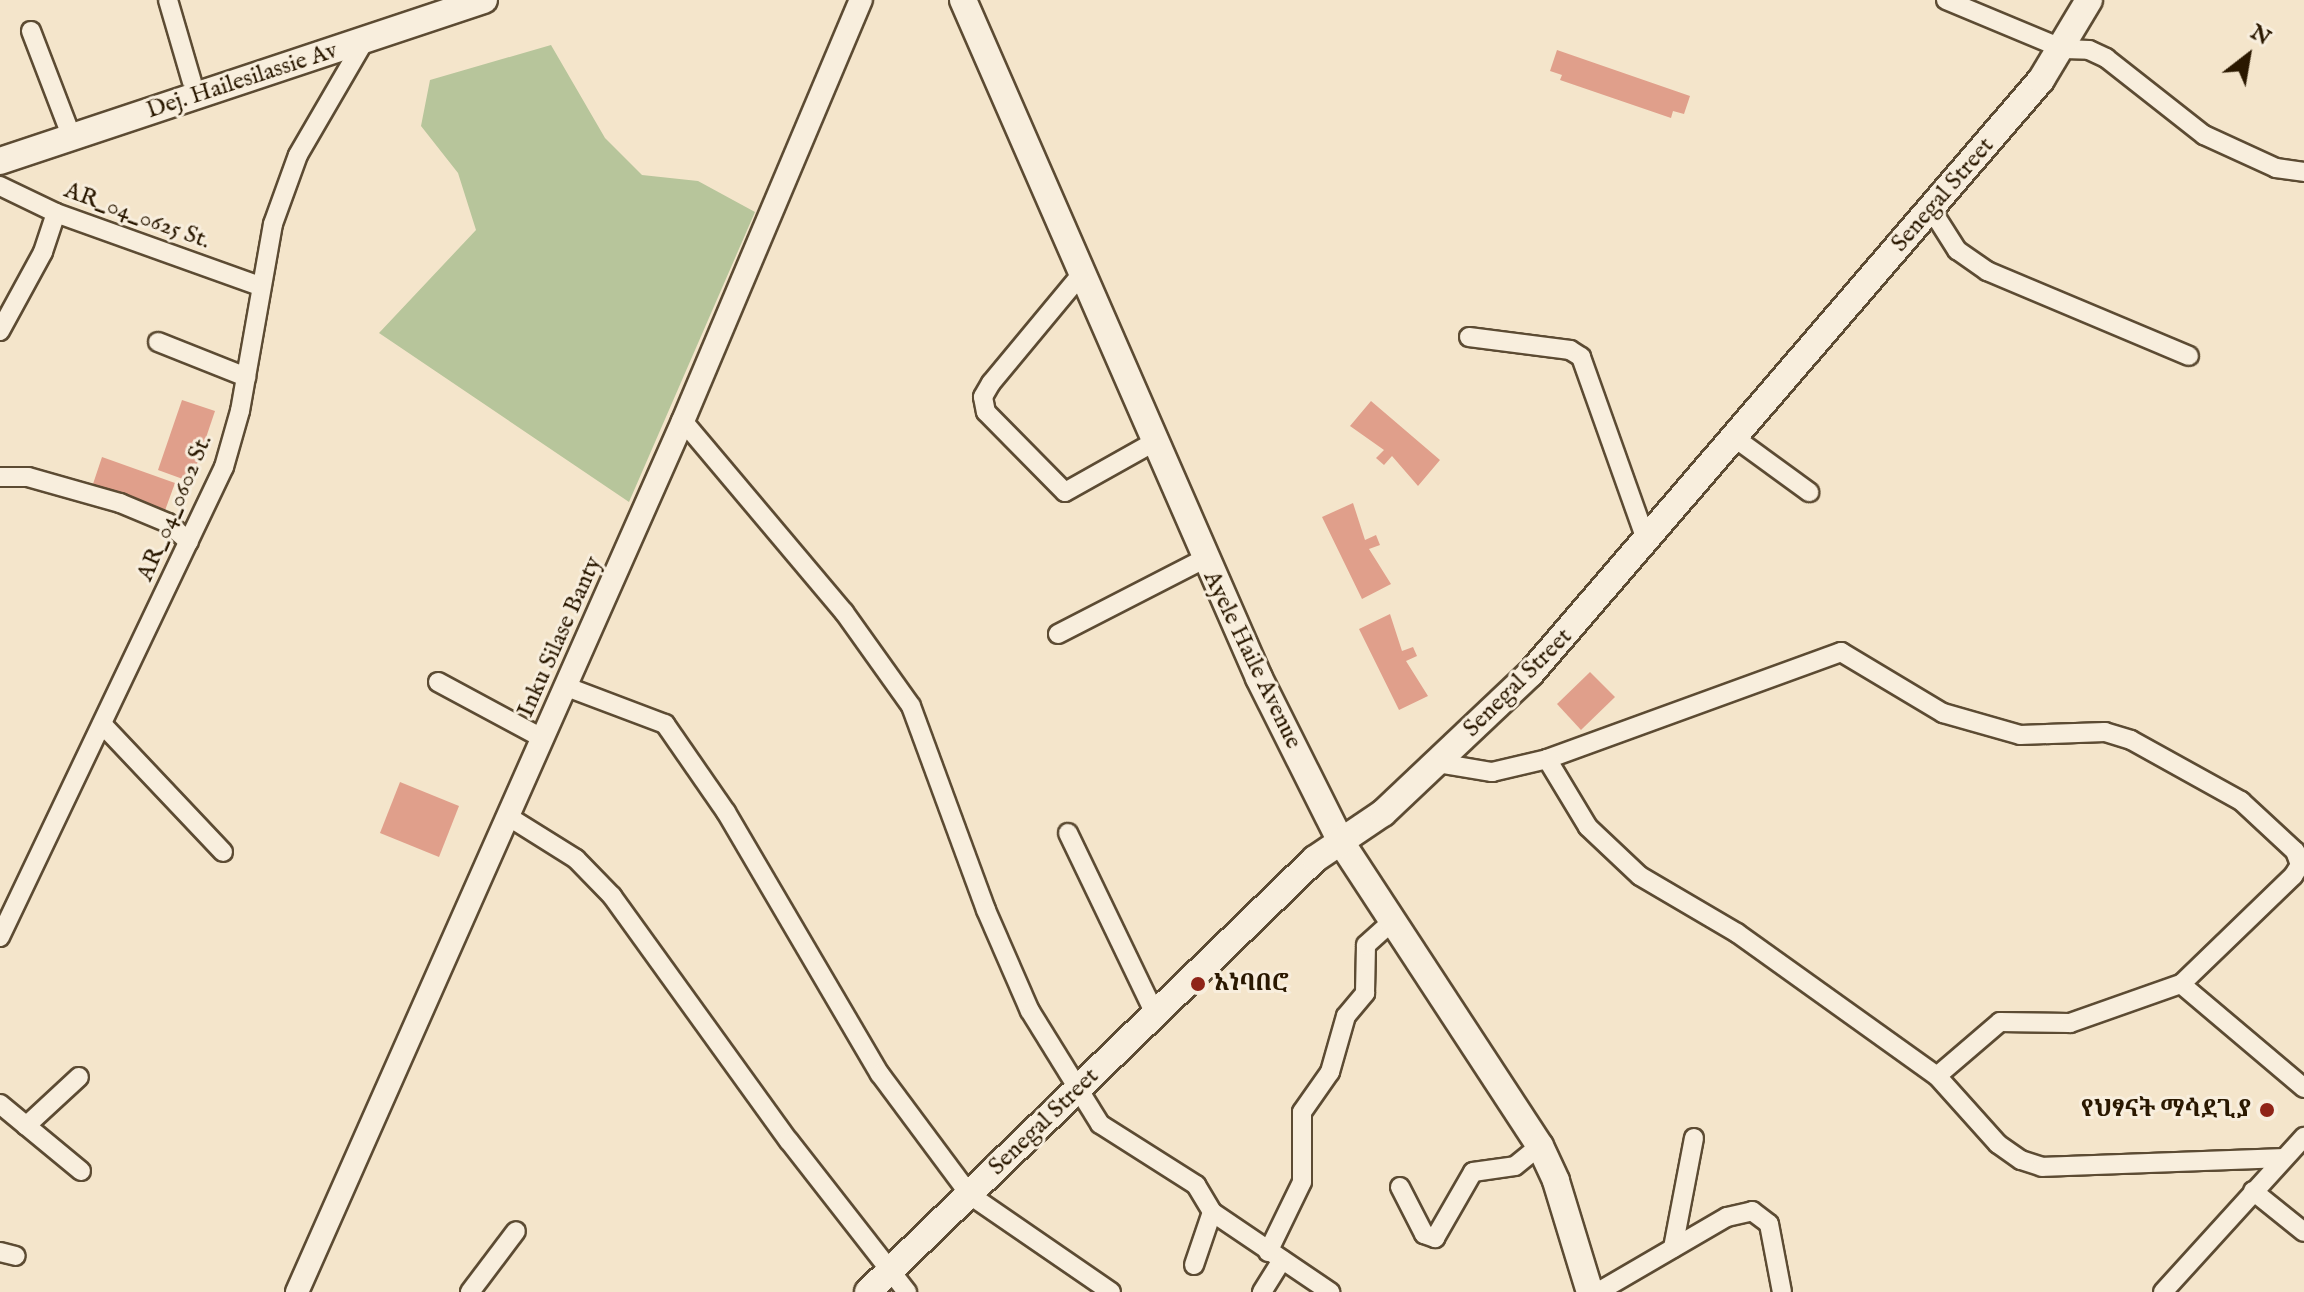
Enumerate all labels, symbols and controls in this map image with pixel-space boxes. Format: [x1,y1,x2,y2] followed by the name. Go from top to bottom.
[2208,16,2288,96] north arrow
[2245,19,2276,52] text: N
[143,37,341,125] street label: Dej. Hailesilassie Av
[1886,132,2000,258] street label: Senegal Street
[60,176,214,256] street label: AR_04_0625 St.
[131,430,219,586] street label: AR_04_0602 St.
[512,552,608,722] street label: Inku Silase Banty
[1196,566,1308,754] street label: Ayele Haile Avenue
[1458,623,1578,743] street label: Senegal Street
[1214,970,1289,998] place label: አነባበሮ
[1189,975,1207,993] marker: አነባበሮ
[983,1062,1105,1182] street label: Senegal Street
[2081,1096,2251,1124] place label: የህፃናት ማሳደጊያ
[2258,1101,2276,1119] marker: የህፃናት ማሳደጊያ

